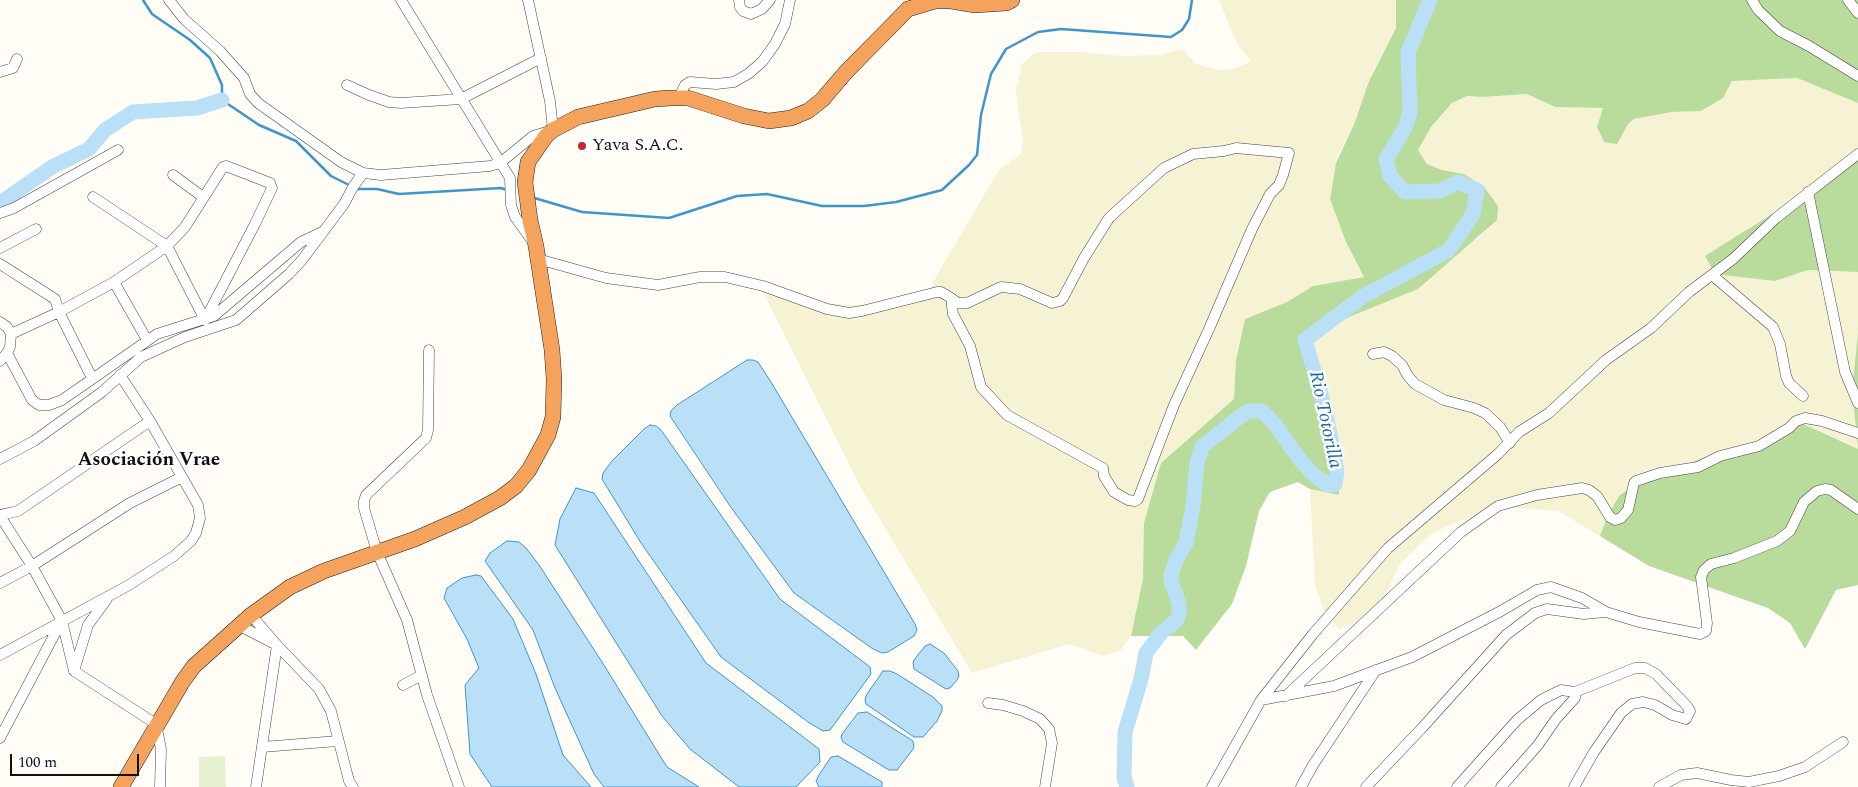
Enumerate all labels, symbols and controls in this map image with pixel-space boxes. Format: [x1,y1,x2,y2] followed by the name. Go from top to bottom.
[592,135,683,157] place label: Yava S.A.C.
[576,140,588,152] marker: Yava S.A.C.
[1303,369,1345,471] water label: Rio Totorilla
[78,450,220,472] district label: Asociación Vrae
[12,744,141,776] scale bar
[18,751,57,774] text: 100 m

